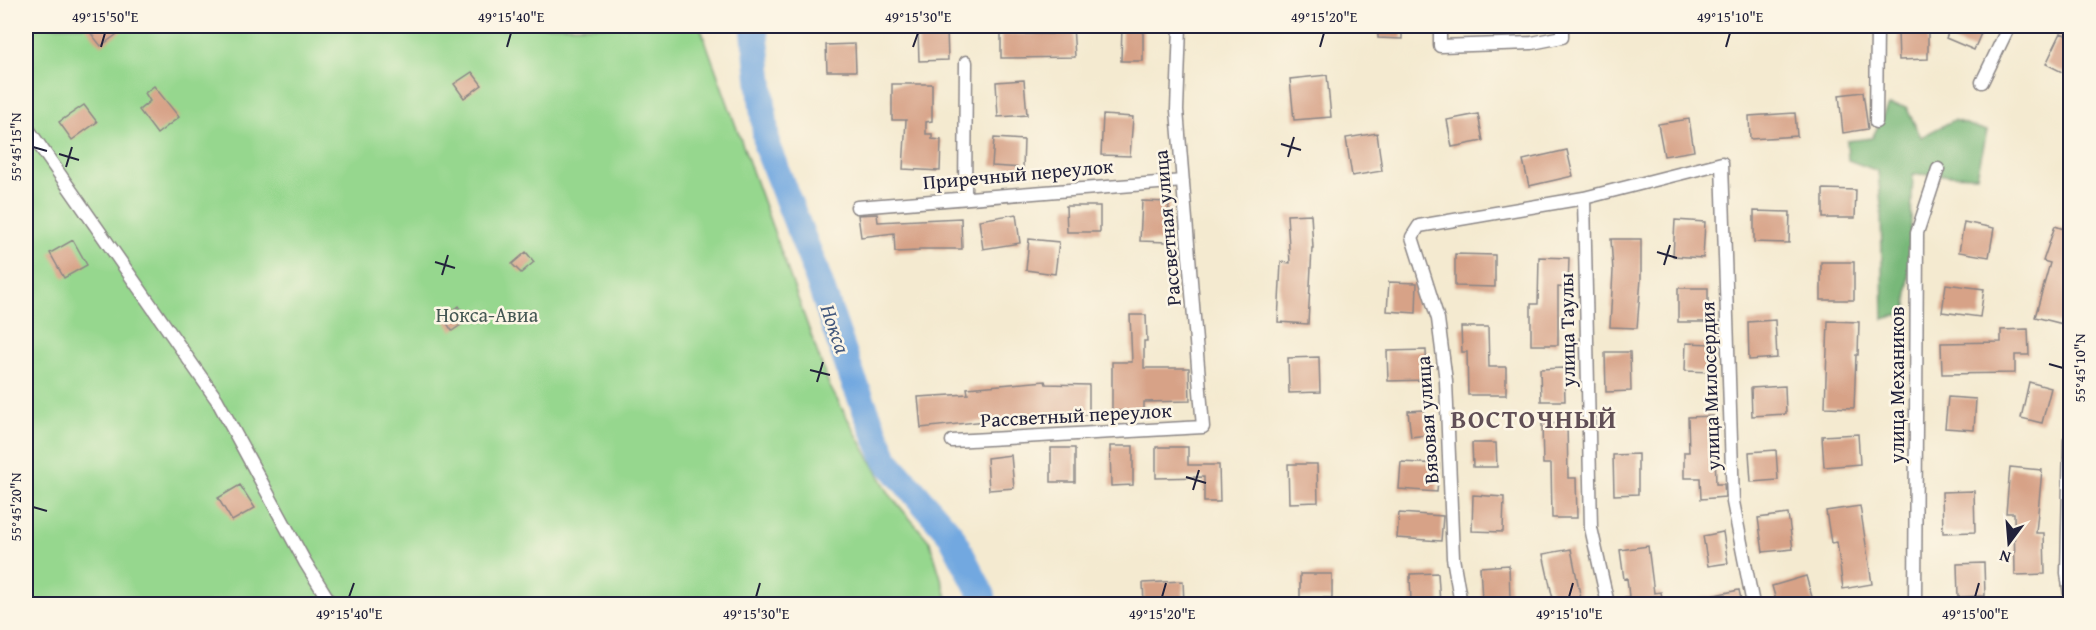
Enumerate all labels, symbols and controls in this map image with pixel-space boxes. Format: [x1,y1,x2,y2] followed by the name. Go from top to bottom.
[72,6,139,27] text: 49°15'50"E
[478,6,545,27] text: 49°15'40"E
[885,6,952,27] text: 49°15'30"E
[1291,6,1358,27] text: 49°15'20"E
[1697,6,1764,27] text: 49°15'10"E
[5,112,26,181] text: 55°45'15"N
[1145,148,1188,307] street label: Рассветная улица
[922,151,1115,196] street label: Приречный переулок
[1551,273,1582,388] street label: улица Таулы
[436,300,539,329] park label: Нокса-Авиа
[813,300,858,358] water label: Нокса
[1692,301,1727,472] street label: улица Милосердия
[1882,306,1911,465] street label: улица Механиков
[2069,333,2090,402] text: 55°45'10"N
[1408,355,1445,485] street label: Вязовая улица
[980,395,1173,434] street label: Рассветный переулок
[1450,399,1618,438] district label: ВОСТОЧНЫЙ
[5,472,26,541] text: 55°45'20"N
[1979,513,2039,573] north arrow
[1996,544,2013,570] text: N
[316,603,383,624] text: 49°15'40"E
[723,603,790,624] text: 49°15'30"E
[1129,603,1196,624] text: 49°15'20"E
[1536,603,1603,624] text: 49°15'10"E
[1942,603,2009,624] text: 49°15'00"E

